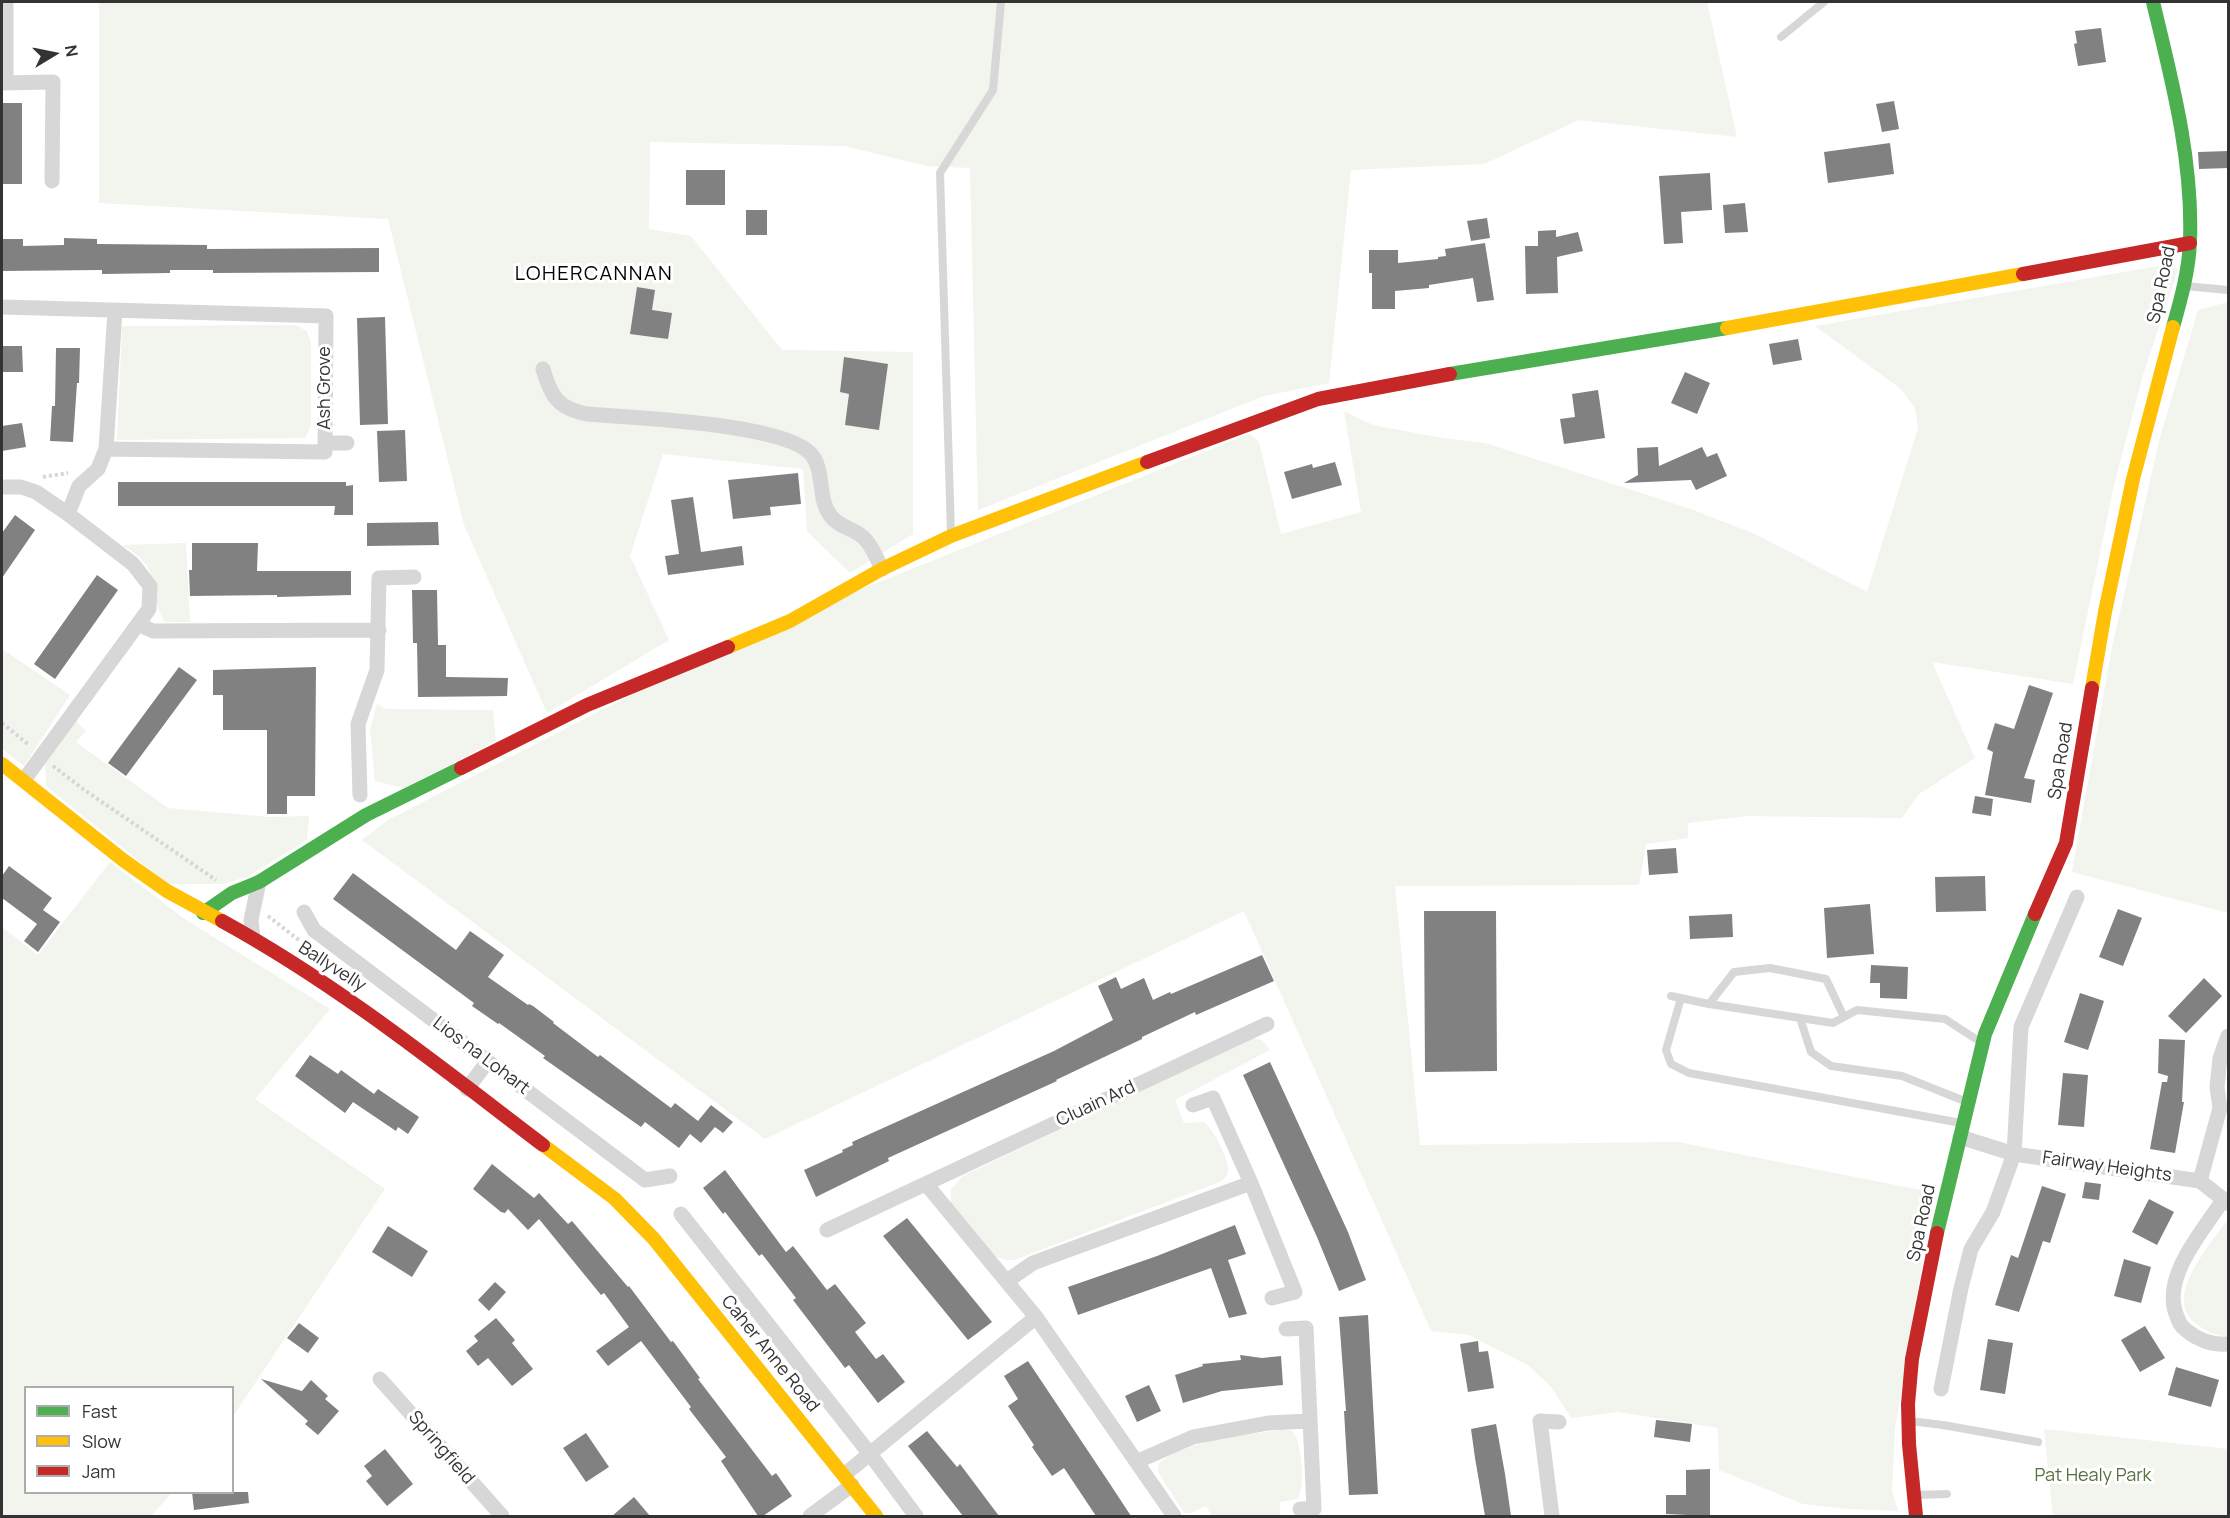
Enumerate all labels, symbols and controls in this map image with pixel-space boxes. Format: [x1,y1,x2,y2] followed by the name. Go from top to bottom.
[24,24,84,84] north arrow
[60,43,84,58] text: N
[2143,245,2181,325] street label: Spa Road
[515,262,673,286] district label: LOHERCANNAN
[314,346,336,430] street label: Ash Grove
[2044,721,2078,801] street label: Spa Road
[294,937,370,997] street label: Ballyvelly
[428,1013,534,1099] street label: Lios na Lohart
[1053,1076,1139,1132] street label: Cluain Ard
[2041,1147,2173,1187] street label: Fairway Heights
[1903,1183,1941,1263] street label: Spa Road
[716,1291,824,1417] street label: Caher Anne Road
[24,1386,234,1494] legend
[82,1399,117,1423] text: Fast
[403,1407,479,1489] street label: Springfield
[82,1429,121,1453] text: Slow
[82,1459,116,1483] text: Jam
[2034,1465,2152,1487] park label: Pat Healy Park

